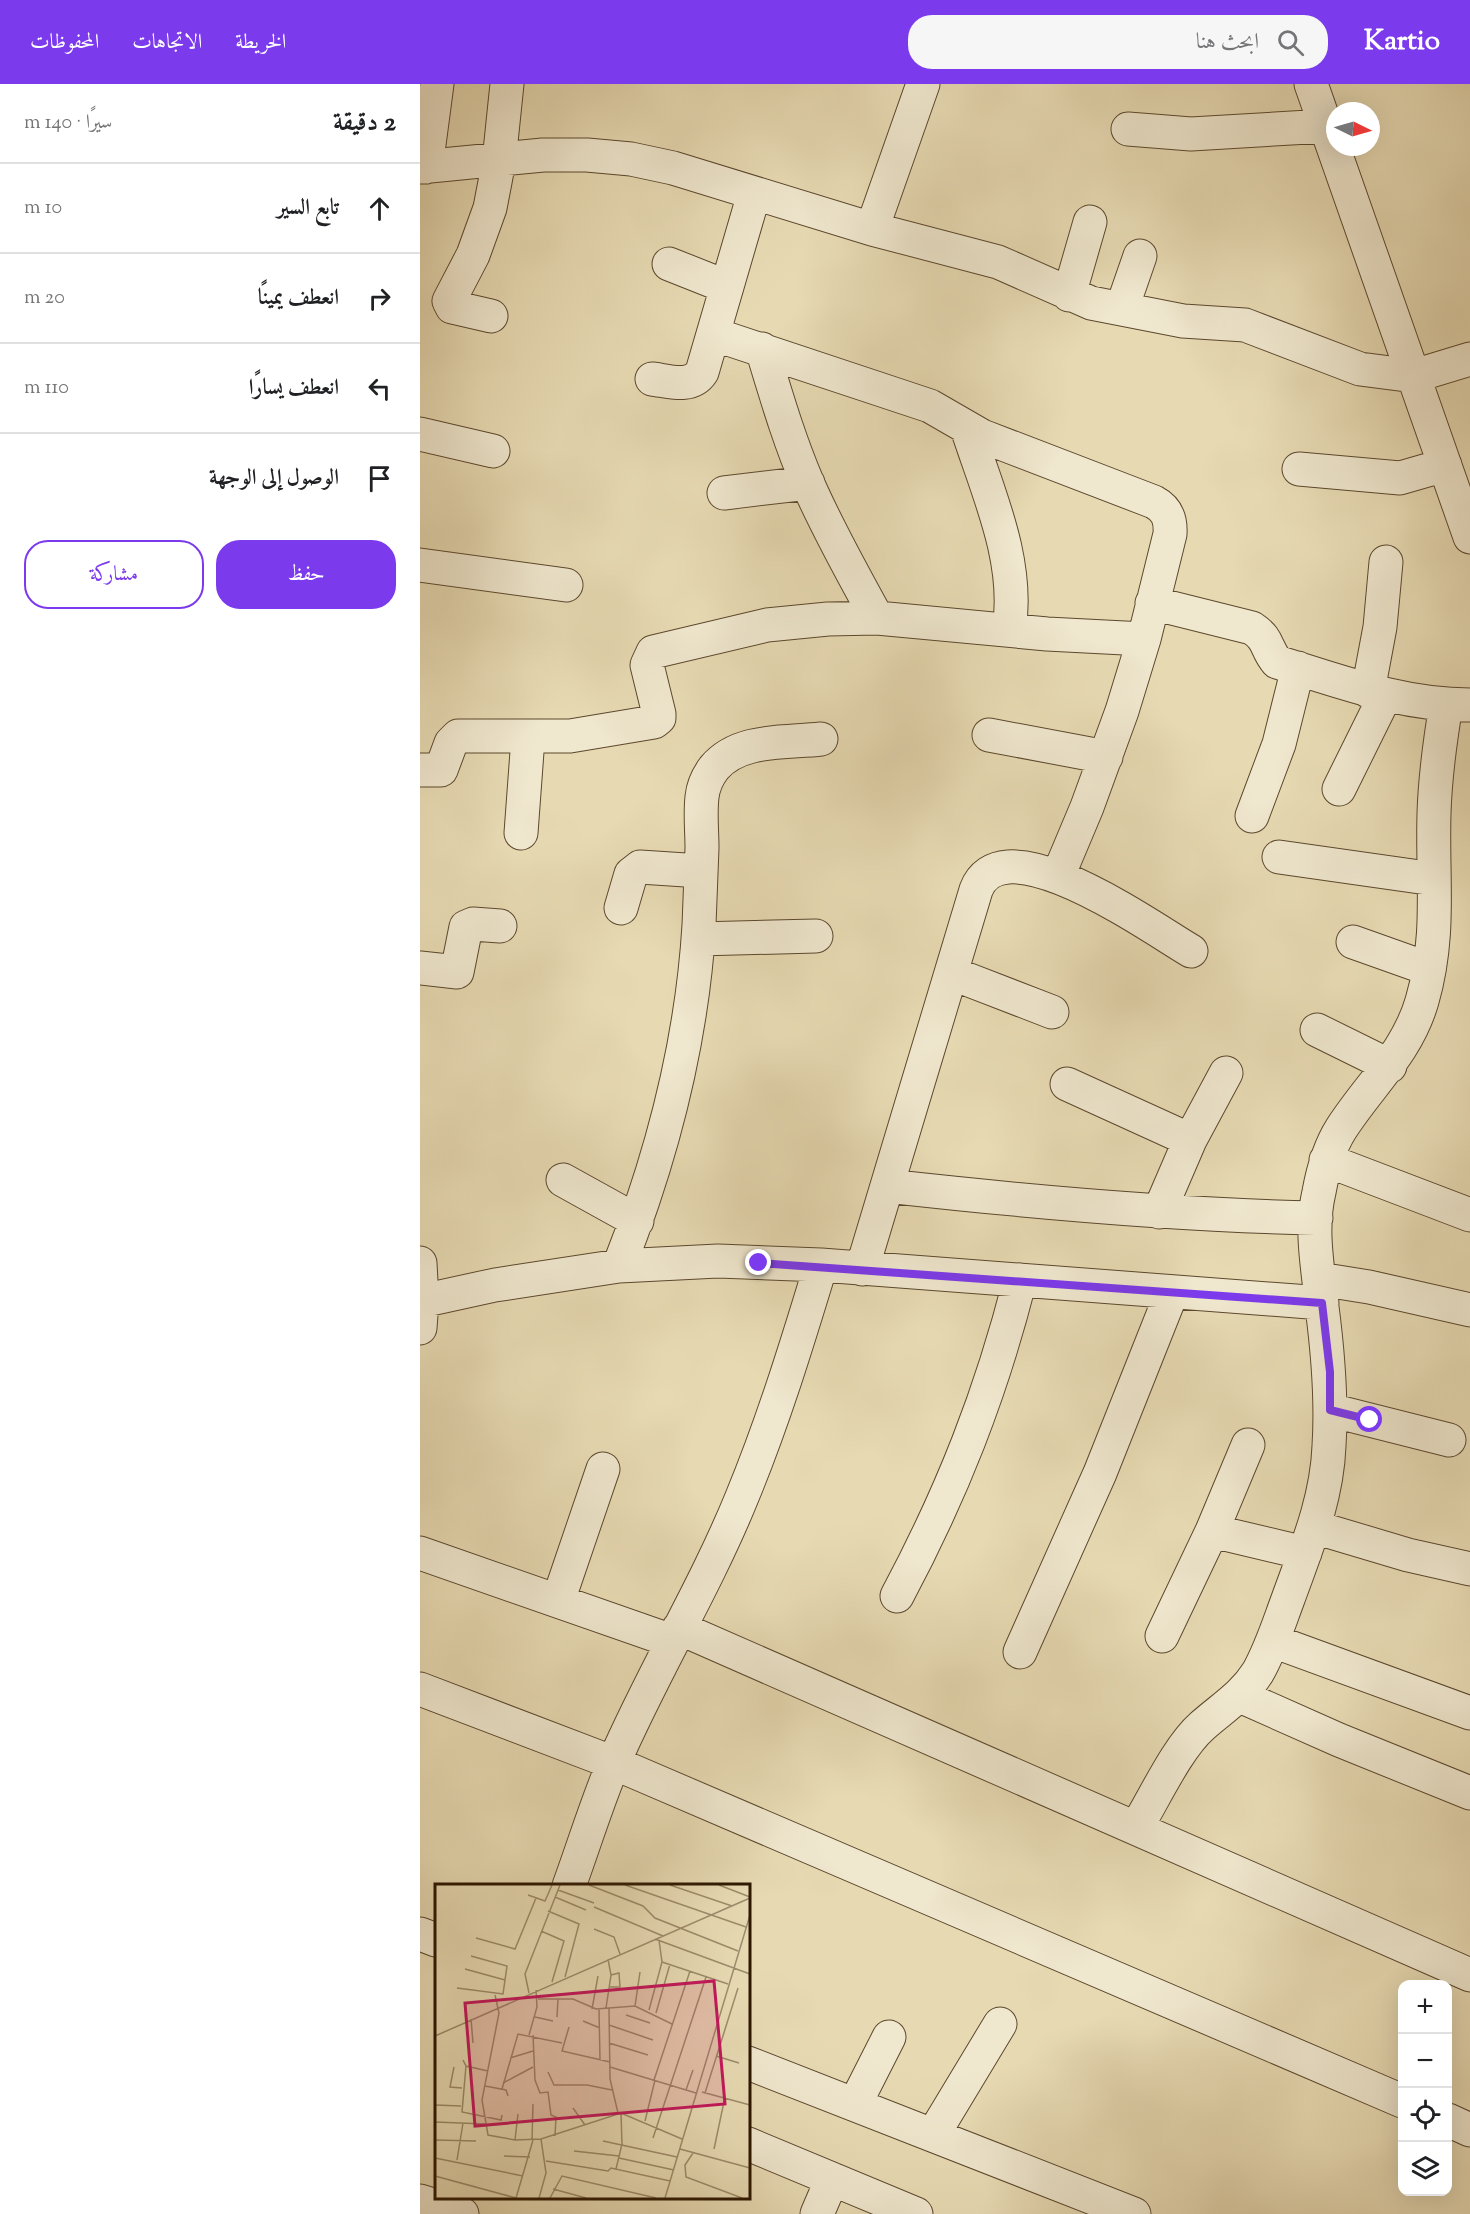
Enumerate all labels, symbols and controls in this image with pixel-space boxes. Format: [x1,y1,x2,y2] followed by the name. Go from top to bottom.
[908,15,1328,69] search box
[1364,22,1440,62] text: Kartio
[1274,26,1307,59] icon: search
[1196,27,1259,59] text: ابحث هنا
[30,28,99,58] text: المحفوظات
[132,28,202,58] text: الاتجاهات
[235,28,286,58] text: الخريطة
[1326,102,1380,156] north arrow
[333,105,396,142] text: 2 دقيقة
[24,109,112,138] text: سيرًا · 140 m
[363,192,396,225] icon: ahead
[277,193,339,225] text: تابع السير
[24,194,62,223] text: 10 m
[363,282,396,315] icon: right
[258,283,339,315] text: انعطف يمينًا
[24,284,65,313] text: 20 m
[363,372,396,405] icon: left
[249,373,339,405] text: انعطف يسارًا
[24,374,69,403] text: 110 m
[363,462,396,495] icon: arrive
[209,463,339,495] text: الوصول إلى الوجهة
[24,540,204,609] button: مشاركة
[216,540,396,609] button: حفظ
[745,1249,771,1275] route end
[1356,1406,1382,1432] route start
[435,1884,750,2199] inset map
[1398,1980,1452,2196] map controls
[1398,1980,1452,2034] button: +
[1398,2034,1452,2088] button: −
[1398,2088,1452,2142] button: locate
[1398,2142,1452,2196] button: layers

